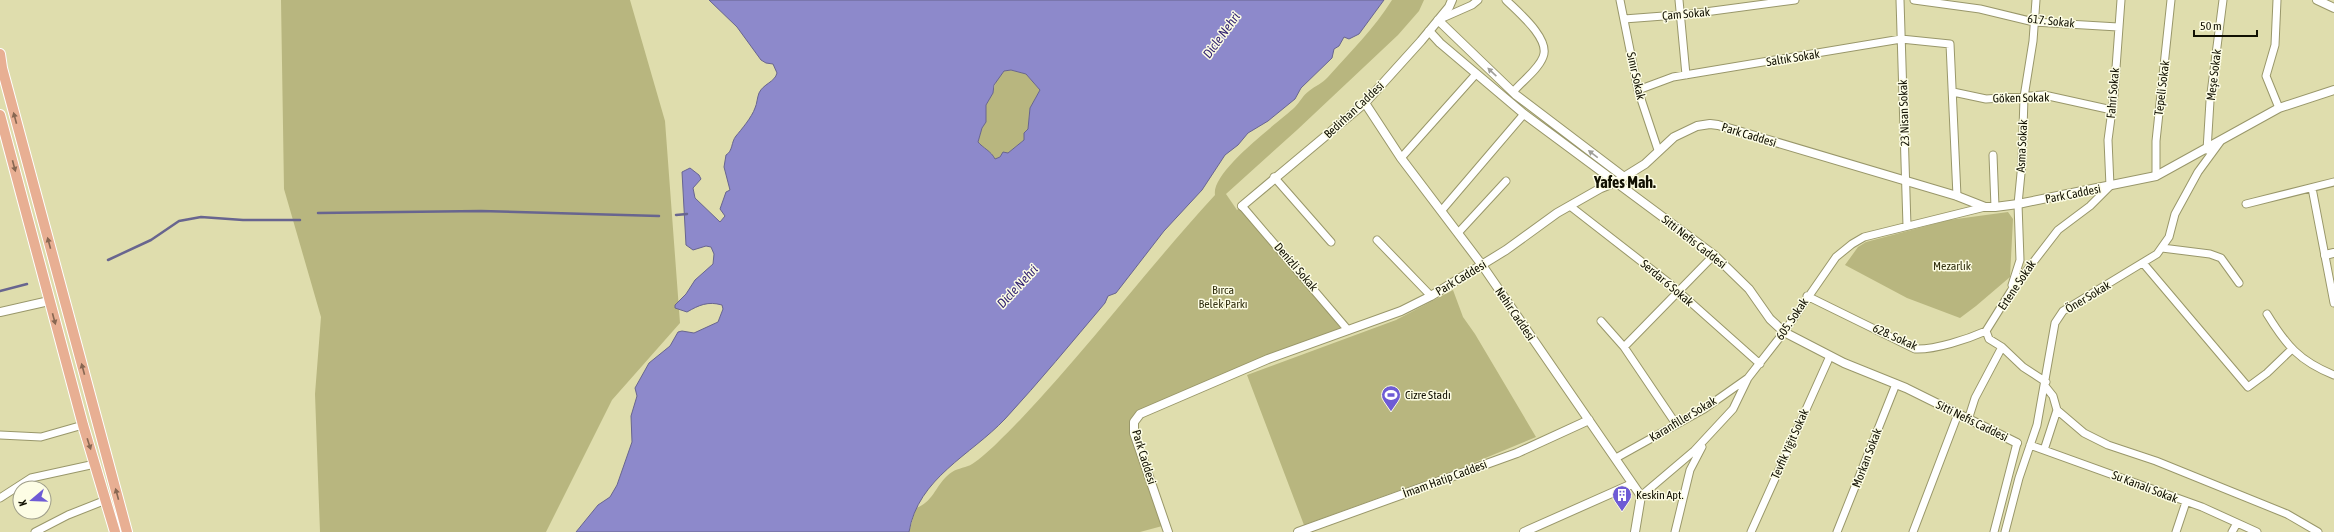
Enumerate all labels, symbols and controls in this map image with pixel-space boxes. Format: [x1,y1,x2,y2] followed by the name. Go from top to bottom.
[1661,5,1711,23] street label: Çam Sokak
[1200,10,1243,61] water label: Dicle Nehri
[2027,12,2076,31] street label: 617. Sokak
[2194,12,2257,38] scale bar
[2200,19,2222,33] text: 50 m
[1765,47,1821,69] street label: Saltık Sokak
[2204,48,2224,101] street label: Meşe Sokak
[1624,51,1648,102] street label: Sınır Sokak
[2152,59,2172,116] street label: Tepeli Sokak
[2104,66,2122,119] street label: Fahri Sokak
[1487,67,1497,77] one-way arrow
[1321,79,1387,141] street label: Bedirhan Caddesi
[1896,79,1912,147] street label: 23 Nisan Sokak
[1992,90,2050,105] street label: Göken Sokak
[12,112,18,124] one-way arrow
[2014,119,2030,173] street label: Asma Sokak
[1720,120,1778,150] street label: Park Caddesi
[1587,149,1598,158] one-way arrow
[11,160,17,173] one-way arrow
[1593,173,1656,191] district label: Yafes Mah.
[2044,182,2102,206] street label: Park Caddesi
[1659,212,1729,272] street label: Sitti Nefis Caddesi
[46,237,52,249] one-way arrow
[1271,240,1321,295] street label: Denizli Sokak
[1433,257,1489,299] street label: Park Caddesi
[1638,257,1697,310] street label: Serdar 6 Sokak
[1995,257,2039,313] street label: Ertene Sokak
[1933,259,1972,273] park label: Mezarlık
[994,262,1041,311] water label: Dicle Nehri
[2063,278,2114,316] street label: Öner Sokak
[1198,283,1248,311] park label: Bırca Belek Parkı
[1492,285,1538,343] street label: Nehir Caddesi
[1773,295,1811,343] street label: 605. Sokak
[51,313,57,325] one-way arrow
[1870,321,1920,353] street label: 628. Sokak
[80,363,86,375] one-way arrow
[1380,384,1402,412] sports icon: Cizre Stadı
[1405,388,1451,402] place label: Cizre Stadı
[1647,393,1720,444] street label: Karanfiller Sokak
[1934,398,2010,444] street label: Sitti Nefis Caddesi
[1768,406,1812,481] street label: Tevfik Yiğit Sokak
[1849,426,1885,490] street label: Morkan Sokak
[1129,428,1159,486] street label: Park Caddesi
[86,439,92,451] one-way arrow
[1401,457,1489,501] street label: İmam Hatip Caddesi
[2110,468,2181,506] street label: Su Kanalı Sokak
[12,480,52,520] north arrow
[1611,484,1633,512] building icon: Keskin Apt.
[114,488,120,500] one-way arrow
[1636,488,1684,502] place label: Keskin Apt.
[16,498,29,508] text: K

